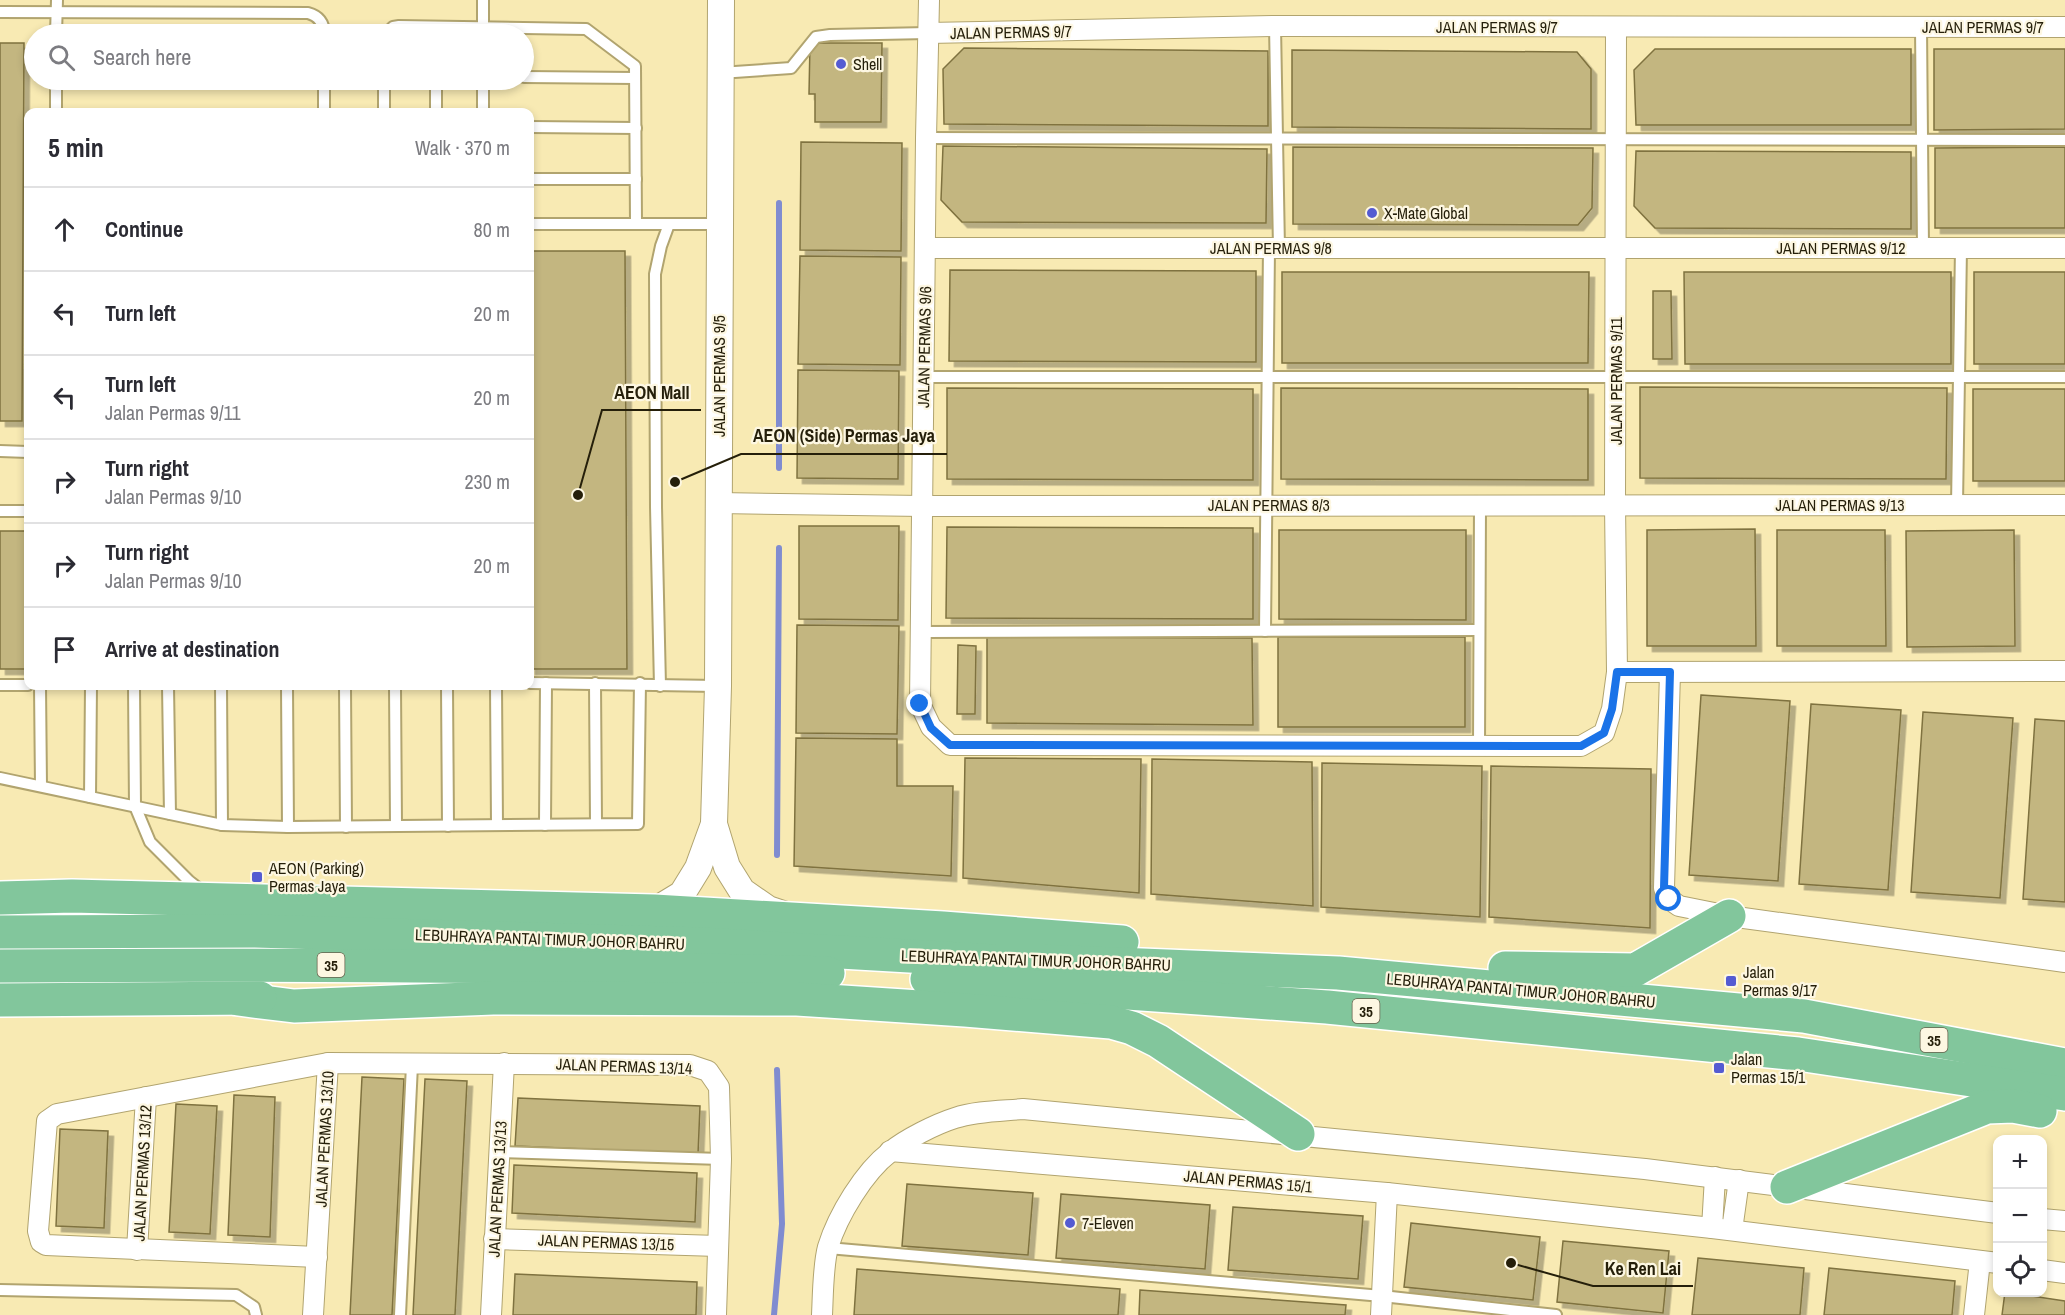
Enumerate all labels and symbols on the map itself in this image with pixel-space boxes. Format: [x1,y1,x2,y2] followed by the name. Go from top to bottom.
[1436,16,1558,38] street label: JALAN PERMAS 9/7
[1922,16,2044,38] street label: JALAN PERMAS 9/7
[950,20,1072,44] street label: JALAN PERMAS 9/7
[853,53,882,75] place label: Shell
[834,57,848,71] marker: Shell
[1384,202,1468,224] place label: X-Mate Global
[1365,206,1379,220] marker: X-Mate Global
[1210,237,1332,259] street label: JALAN PERMAS 9/8
[1776,237,1906,259] street label: JALAN PERMAS 9/12
[912,286,936,408] street label: JALAN PERMAS 9/6
[708,315,730,437] street label: JALAN PERMAS 9/5
[1605,316,1627,445] street label: JALAN PERMAS 9/11
[602,374,701,410] callout: AEON Mall
[614,380,690,405] text: AEON Mall
[741,418,947,454] callout: AEON (Side) Permas Jaya
[753,423,936,448] text: AEON (Side) Permas Jaya
[1208,494,1330,516] street label: JALAN PERMAS 8/3
[1775,494,1905,516] street label: JALAN PERMAS 9/13
[906,690,932,716] route end
[268,857,364,897] place label: AEON (Parking) Permas Jaya
[250,870,264,884] marker: AEON (Parking) Permas Jaya
[1655,885,1681,911] route start
[415,923,685,955] street label: LEBUHRAYA PANTAI TIMUR JOHOR BAHRU
[901,944,1171,976] street label: LEBUHRAYA PANTAI TIMUR JOHOR BAHRU
[318,953,344,977] road number: 35
[1743,961,1817,1001] place label: Jalan Permas 9/17
[1386,967,1656,1013] street label: LEBUHRAYA PANTAI TIMUR JOHOR BAHRU
[1724,974,1738,988] marker: Jalan Permas 9/17
[1352,999,1380,1023] road number: 35
[1920,1028,1948,1052] road number: 35
[1731,1048,1806,1088] place label: Jalan Permas 15/1
[555,1053,693,1079] street label: JALAN PERMAS 13/14
[1712,1061,1726,1075] marker: Jalan Permas 15/1
[309,1070,339,1208] street label: JALAN PERMAS 13/10
[127,1104,157,1242] street label: JALAN PERMAS 13/12
[482,1120,512,1258] street label: JALAN PERMAS 13/13
[1183,1164,1314,1198] street label: JALAN PERMAS 15/1
[1082,1212,1134,1234] place label: 7-Eleven
[1063,1216,1077,1230] marker: 7-Eleven
[537,1229,675,1255] street label: JALAN PERMAS 13/15
[1593,1250,1693,1286] callout: Ke Ren Lai
[1605,1256,1681,1281] text: Ke Ren Lai

